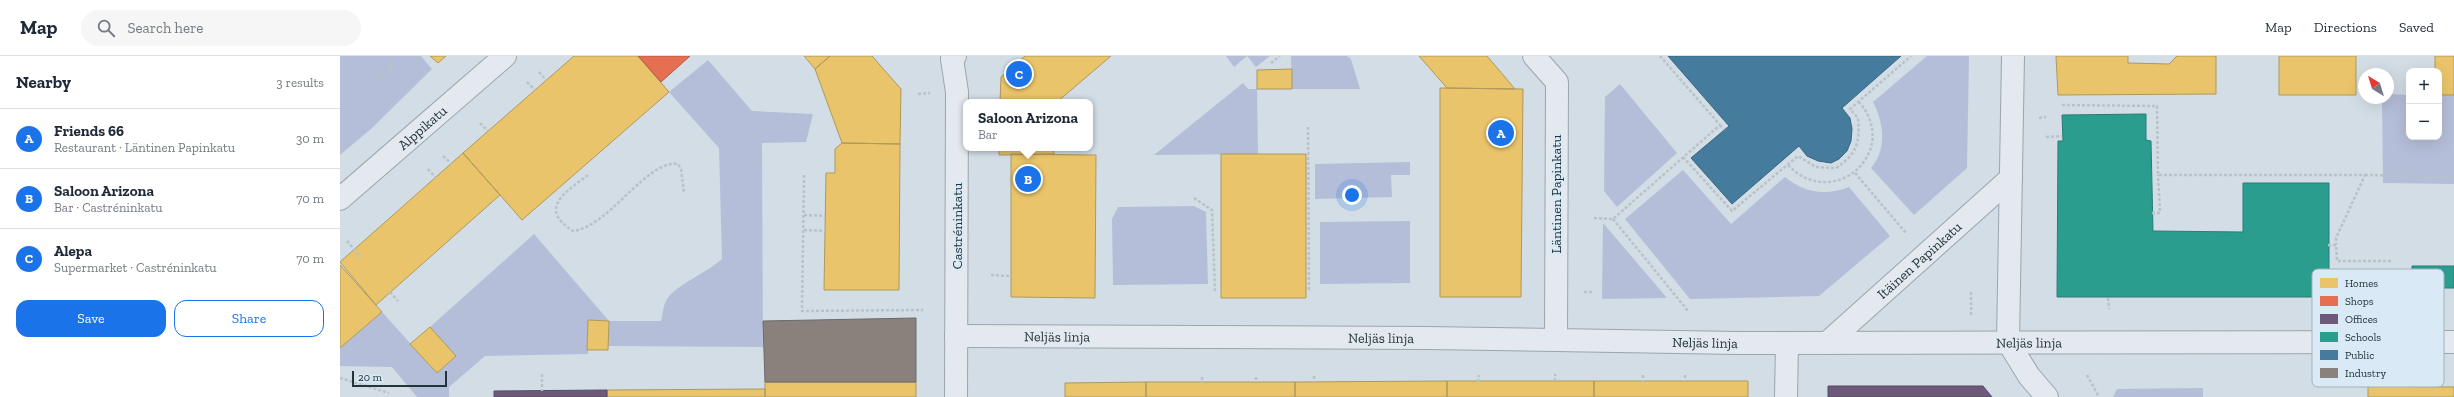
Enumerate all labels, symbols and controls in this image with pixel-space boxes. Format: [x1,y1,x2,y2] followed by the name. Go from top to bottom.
[81,10,361,46] search box
[20,16,57,39] text: Map
[95,17,117,39] icon: search
[127,19,203,37] text: Search here
[2265,19,2292,36] text: Map
[2314,19,2377,36] text: Directions
[2399,19,2434,36] text: Saved
[1006,59,1032,89] pin: C
[2358,68,2394,104] north arrow
[2406,68,2442,140] map controls
[2406,68,2442,104] button: +
[16,72,71,92] text: Nearby
[276,75,324,90] text: 3 results
[963,99,1093,151] popup
[395,102,451,154] street label: Alppikatu
[2406,104,2442,140] button: −
[978,109,1078,127] text: Saloon Arizona
[1488,118,1514,148] pin: A
[54,122,124,140] text: Friends 66
[978,127,998,142] text: Bar
[25,131,33,146] text: A
[296,131,324,146] text: 30 m
[1548,134,1565,253] street label: Läntinen Papinkatu
[54,140,235,155] text: Restaurant · Läntinen Papinkatu
[1015,164,1041,194] pin: B
[54,182,154,200] text: Saloon Arizona
[949,183,966,269] street label: Castréninkatu
[1342,185,1362,205] your location
[25,191,33,206] text: B
[296,191,324,206] text: 70 m
[54,200,163,215] text: Bar · Castréninkatu
[1874,218,1965,303] street label: Itäinen Papinkatu
[54,242,92,260] text: Alepa
[25,251,33,266] text: C
[296,251,324,266] text: 70 m
[54,260,217,275] text: Supermarket · Castréninkatu
[2312,269,2444,387] legend
[2345,277,2378,290] text: Homes
[2345,295,2374,308] text: Shops
[16,300,166,337] button: Save
[174,300,324,337] button: Share
[2345,313,2378,326] text: Offices
[1024,328,1090,346] street label: Neljäs linja
[1348,330,1414,347] street label: Neljäs linja
[2345,331,2381,344] text: Schools
[1672,334,1738,352] street label: Neljäs linja
[1996,335,2062,352] street label: Neljäs linja
[2345,349,2374,362] text: Public
[2345,367,2387,380] text: Industry
[352,369,447,388] scale bar
[358,371,382,384] text: 20 m

